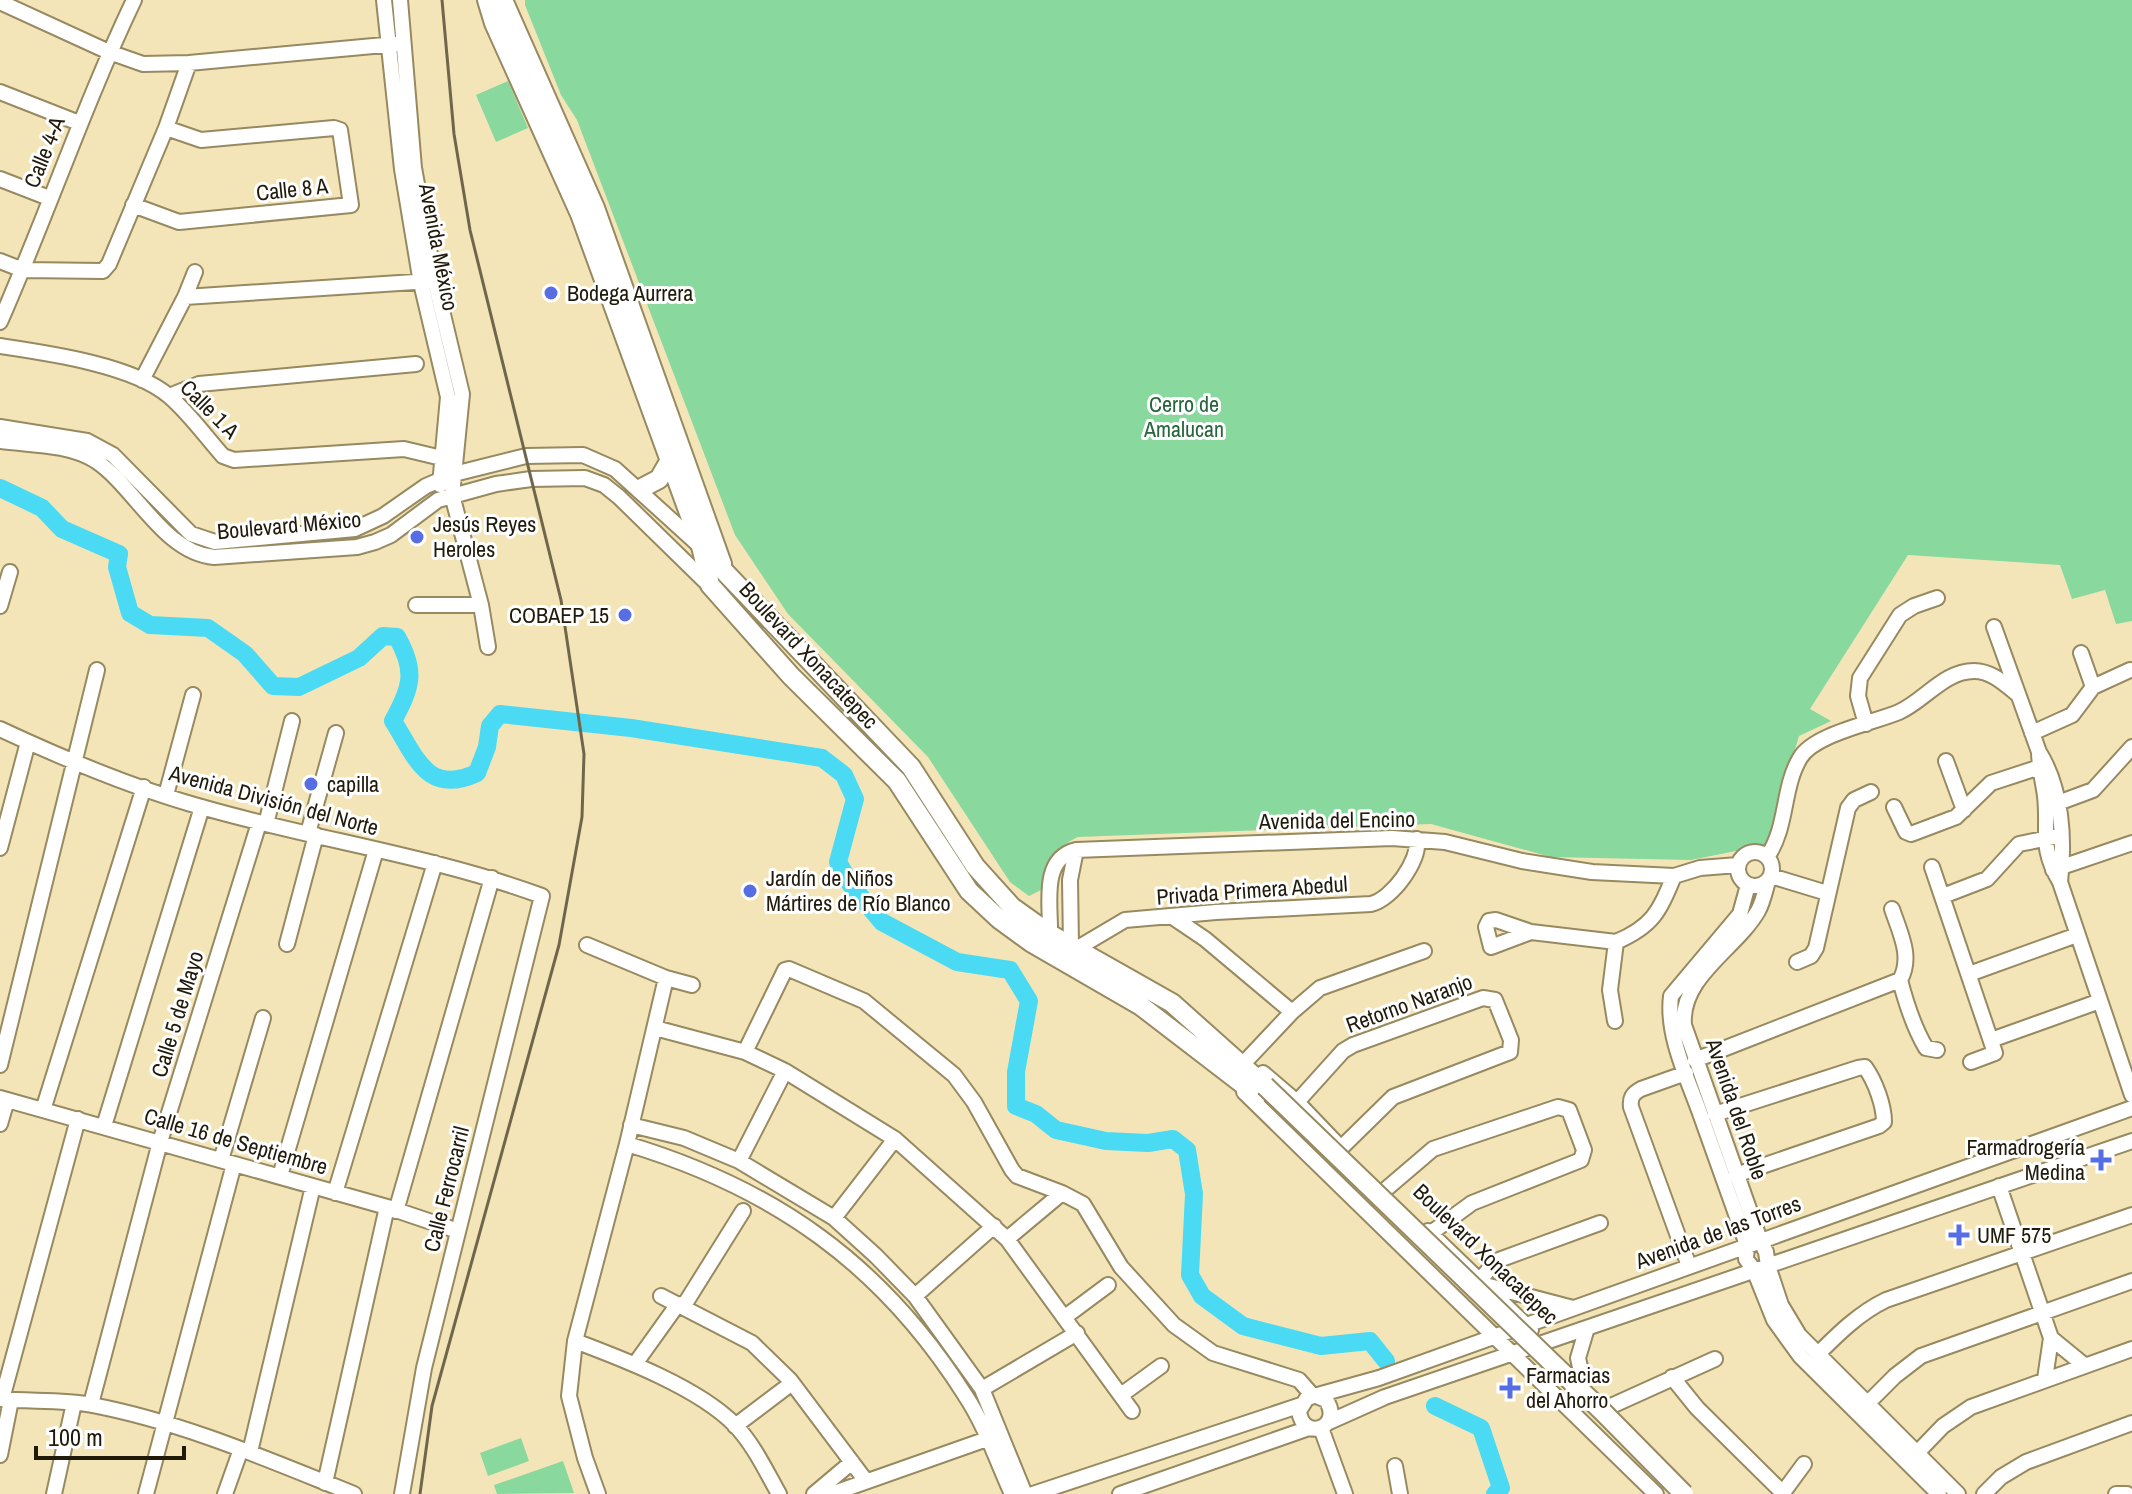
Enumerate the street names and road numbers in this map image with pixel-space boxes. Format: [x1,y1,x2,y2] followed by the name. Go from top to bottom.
[16,111,72,192] street label: Calle 4-A
[255,170,330,208] street label: Calle 8 A
[412,180,466,313] street label: Avenida México
[174,373,247,446] street label: Calle 1 A
[216,504,362,546] street label: Boulevard México
[733,575,885,735] street label: Boulevard Xonacatepec
[165,757,382,842] street label: Avenida División del Norte
[1258,804,1415,836] street label: Avenida del Encino
[1155,868,1349,912] street label: Privada Primera Abedul
[144,947,210,1081] street label: Calle 5 de Mayo
[1342,966,1476,1040] street label: Retorno Naranjo
[1699,1034,1775,1183] street label: Avenida del Roble
[141,1100,331,1182] street label: Calle 16 de Septiembre
[416,1123,476,1255] street label: Calle Ferrocarril
[1407,1177,1565,1331] street label: Boulevard Xonacatepec
[1630,1188,1805,1276] street label: Avenida de las Torres

